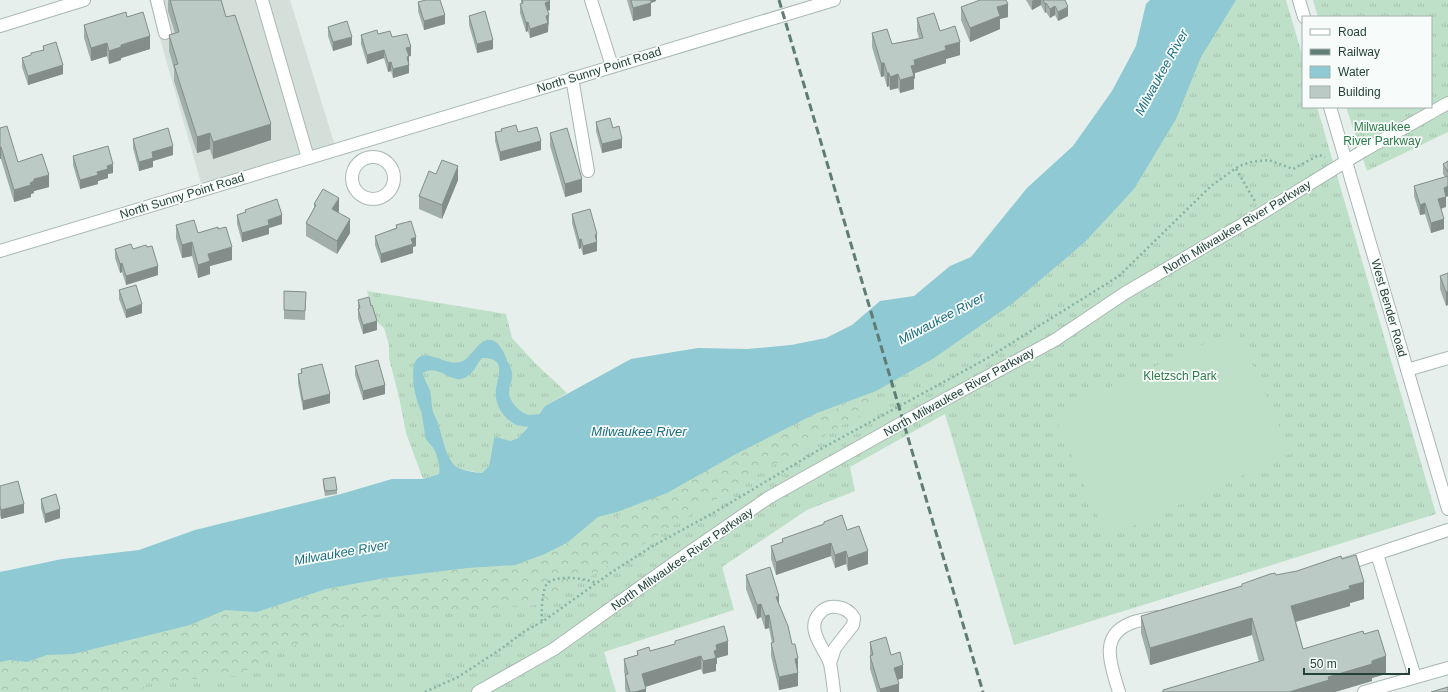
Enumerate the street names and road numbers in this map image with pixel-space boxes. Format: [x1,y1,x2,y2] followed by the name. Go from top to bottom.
[535,44,663,96] street label: North Sunny Point Road
[118,170,246,222] street label: North Sunny Point Road
[1161,177,1313,277] street label: North Milwaukee River Parkway
[1368,257,1410,359] street label: West Bender Road
[881,345,1037,439] street label: North Milwaukee River Parkway
[608,504,756,614] street label: North Milwaukee River Parkway

